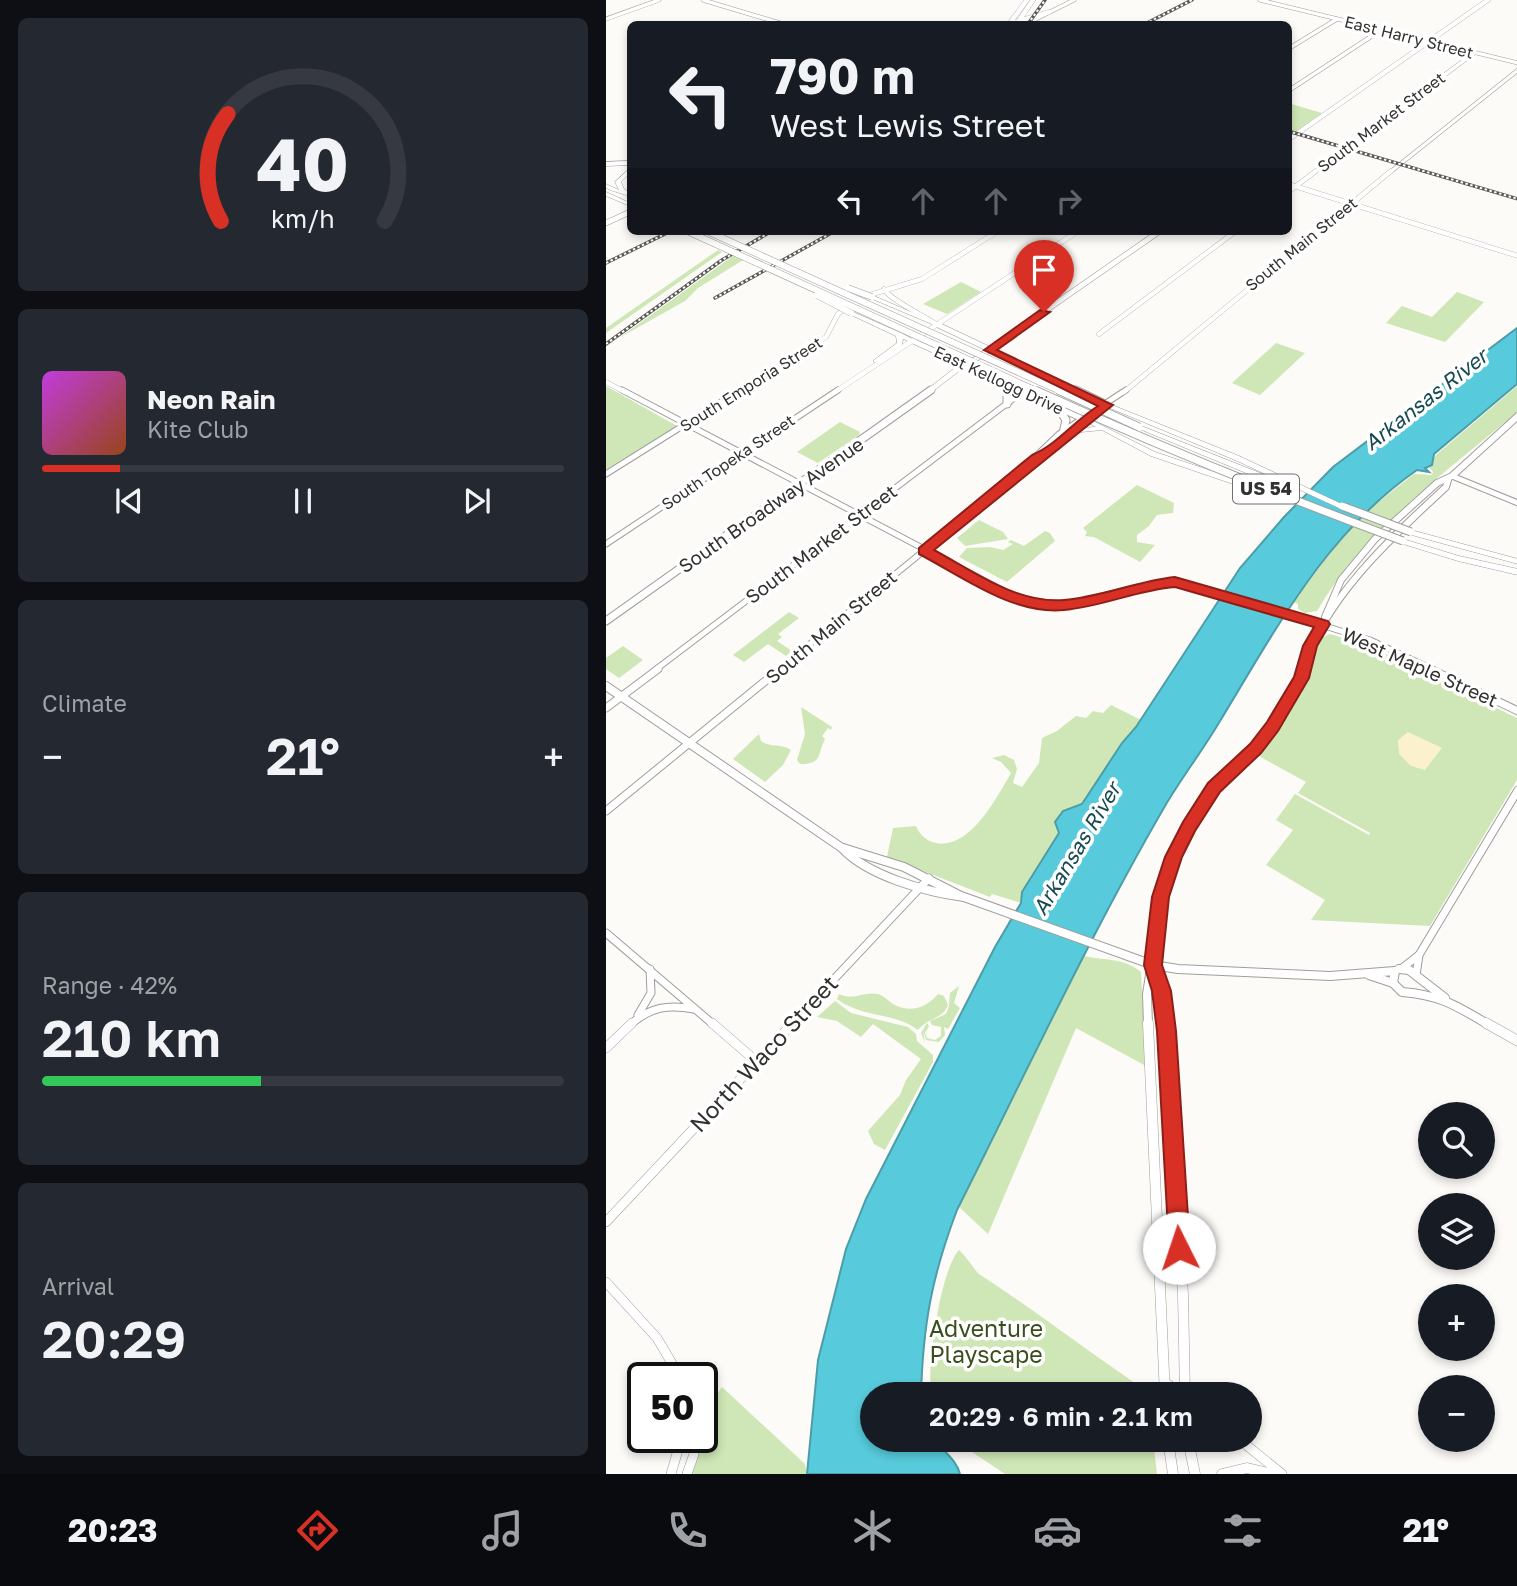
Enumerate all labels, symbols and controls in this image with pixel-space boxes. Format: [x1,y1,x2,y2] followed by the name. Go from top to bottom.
[1343,11,1475,63] street label: East Harry Street
[770,46,915,105] text: 790 m
[655,49,746,140] icon: left
[1313,68,1449,176] street label: South Market Street
[770,106,1046,144] text: West Lewis Street
[257,120,349,207] text: 40
[831,182,869,220] icon: left
[904,182,942,220] icon: ahead
[977,182,1015,220] icon: ahead
[1050,182,1088,220] icon: right
[1241,193,1361,295] street label: South Main Street
[271,202,335,233] text: km/h
[1014,240,1074,312] pin
[1025,251,1063,289] icon: arrive
[676,332,826,436] street label: South Emporia Street
[931,341,1067,419] street label: East Kellogg Drive
[1358,341,1495,456] water label: Arkansas River
[147,384,276,415] text: Neon Rain
[658,410,798,514] street label: South Topeka Street
[147,415,248,443] text: Kite Club
[674,432,868,577] street label: South Broadway Avenue
[1233,475,1299,504] road number: US 54
[740,479,901,608] street label: South Market Street
[110,482,148,520] icon: previous
[284,482,322,520] icon: pause
[458,482,496,520] icon: next
[760,565,901,688] street label: South Main Street
[1339,622,1501,711] street label: West Maple Street
[42,689,127,717] text: Climate
[266,724,340,786] text: 21°
[42,734,63,779] text: −
[543,734,564,779] text: +
[1026,775,1127,919] water label: Arkansas River
[683,969,843,1138] street label: North Waco Street
[42,971,177,999] text: Range · 42%
[42,1006,221,1068] text: 210 km
[1418,1102,1495,1452] map controls
[1418,1102,1495,1179] button: search
[1418,1193,1495,1270] button: layers
[1142,1211,1216,1285] position arrow
[42,1272,114,1300] text: Arrival
[1418,1284,1495,1361] button: +
[42,1307,186,1369] text: 20:29
[929,1314,1043,1368] park label: Adventure Playscape
[627,1362,718,1453] speed limit sign: 50
[1418,1375,1495,1452] button: −
[929,1401,1193,1432] text: 20:29 · 6 min · 2.1 km
[293,1506,342,1555] icon: directions
[478,1506,527,1555] icon: music
[663,1506,712,1555] icon: phone
[848,1506,897,1555] icon: climate
[1033,1506,1082,1555] icon: car
[1218,1506,1267,1555] icon: filters
[68,1511,158,1549] text: 20:23
[1403,1511,1449,1549] text: 21°

